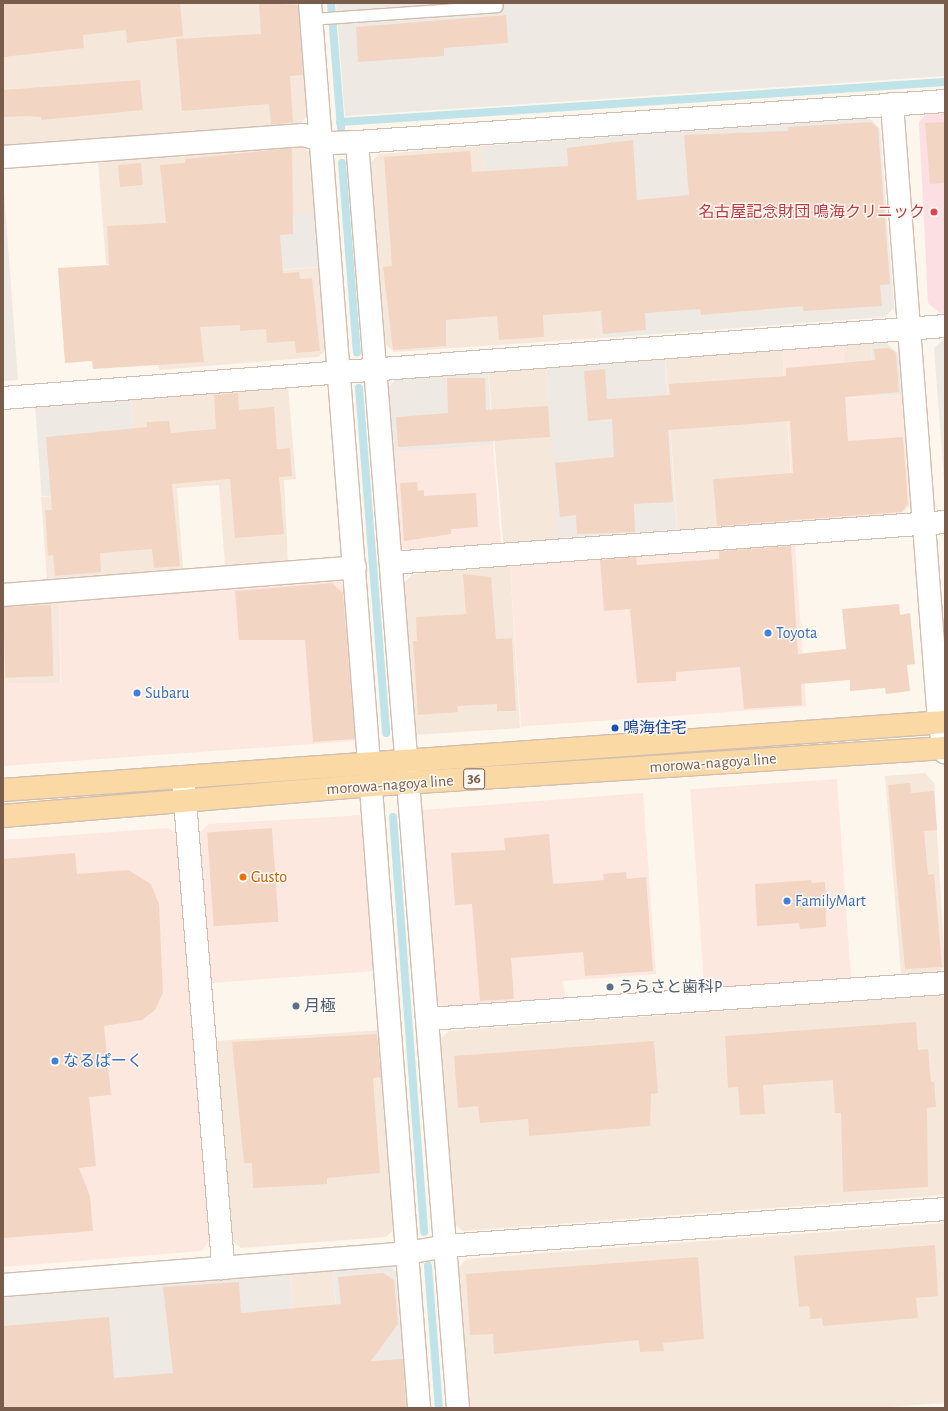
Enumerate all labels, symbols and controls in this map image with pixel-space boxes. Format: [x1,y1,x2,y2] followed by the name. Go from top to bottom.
[698,202,925,222] place label: 名古屋記念財団 鳴海クリニック
[928,206,940,218] marker: 名古屋記念財団 鳴海クリニック
[776,623,817,643] place label: Toyota
[763,628,773,638] marker: Toyota
[145,683,189,703] place label: Subaru
[132,688,142,698] marker: Subaru
[623,718,687,738] place label: 鳴海住宅
[610,723,620,733] marker: 鳴海住宅
[649,749,777,777] street label: morowa-nagoya line
[463,766,485,792] road number: 36
[326,771,454,799] street label: morowa-nagoya line
[251,867,287,887] place label: Gusto
[238,872,248,882] marker: Gusto
[795,891,866,911] place label: FamilyMart
[782,896,792,906] marker: FamilyMart
[618,977,722,997] place label: うらさと歯科P
[605,982,615,992] marker: うらさと歯科P
[304,996,336,1016] place label: 月極
[291,1001,301,1011] marker: 月極
[63,1051,143,1071] place label: なるぱーく
[50,1056,60,1066] marker: なるぱーく

